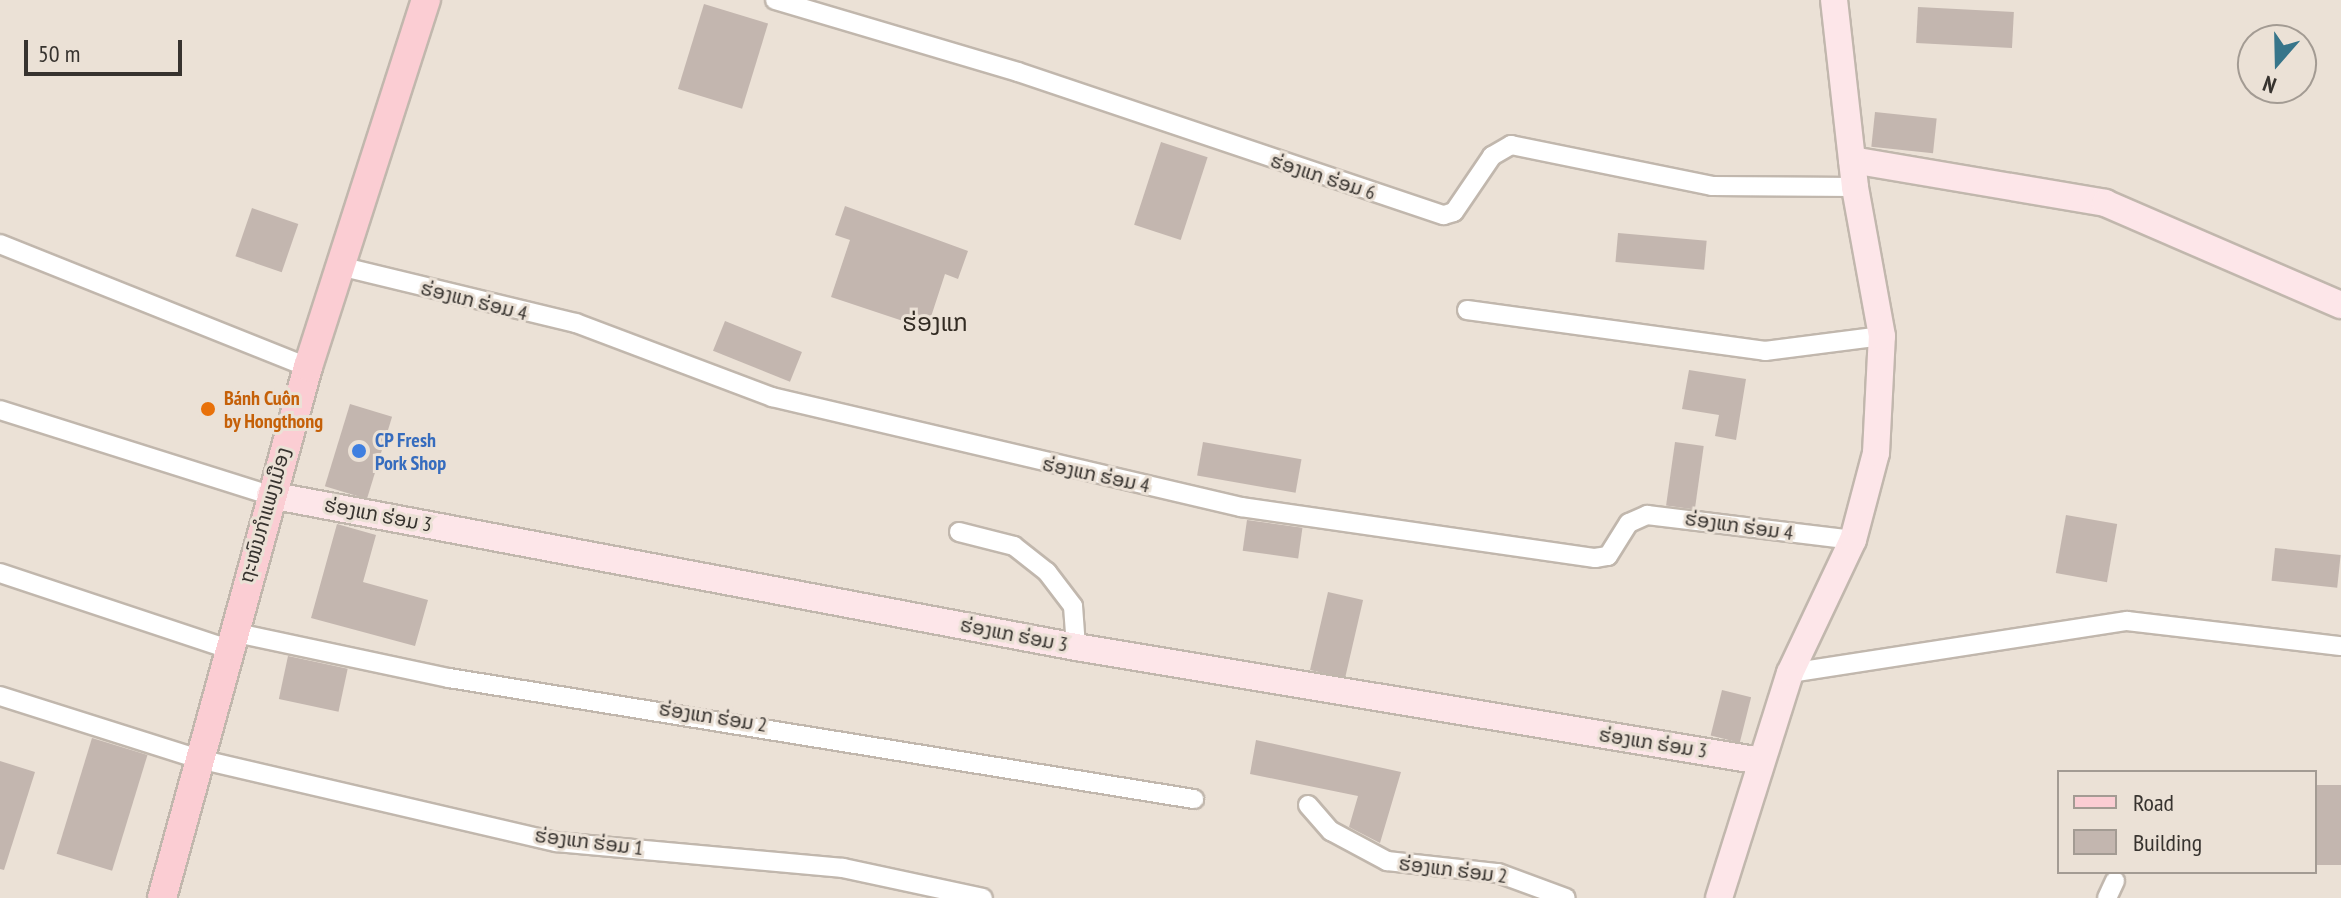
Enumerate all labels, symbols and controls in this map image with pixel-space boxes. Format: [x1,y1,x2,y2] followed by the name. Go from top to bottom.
[28,24,186,74] scale bar
[2237,24,2317,104] north arrow
[38,38,80,69] text: 50 m
[2259,69,2280,100] text: N
[1267,149,1379,205] street label: ຮ່ອງແກ ຮ່ອມ 6
[418,276,530,326] street label: ຮ່ອງແກ ຮ່ອມ 4
[902,309,968,337] district label: ຮ່ອງແກ
[224,386,324,433] place label: Bánh Cuốn by Hongthong
[199,400,217,418] marker: Bánh Cuốn by Hongthong
[375,428,447,475] place label: CP Fresh Pork Shop
[350,442,368,460] marker: CP Fresh Pork Shop
[234,444,296,586] street label: ຖະໜົນກຳແພງເມືອງ
[1040,452,1152,498] street label: ຮ່ອງແກ ຮ່ອມ 4
[322,493,434,537] street label: ຮ່ອງແກ ຮ່ອມ 3
[1683,507,1795,545] street label: ຮ່ອງແກ ຮ່ອມ 4
[958,613,1070,657] street label: ຮ່ອງແກ ຮ່ອມ 3
[657,697,769,737] street label: ຮ່ອງແກ ຮ່ອມ 2
[1597,723,1709,763] street label: ຮ່ອງແກ ຮ່ອມ 3
[2057,770,2317,874] legend
[2133,787,2174,818] text: Road
[533,823,645,861] street label: ຮ່ອງແກ ຮ່ອມ 1
[2133,827,2202,858] text: Building
[1397,851,1509,889] street label: ຮ່ອງແກ ຮ່ອມ 2

